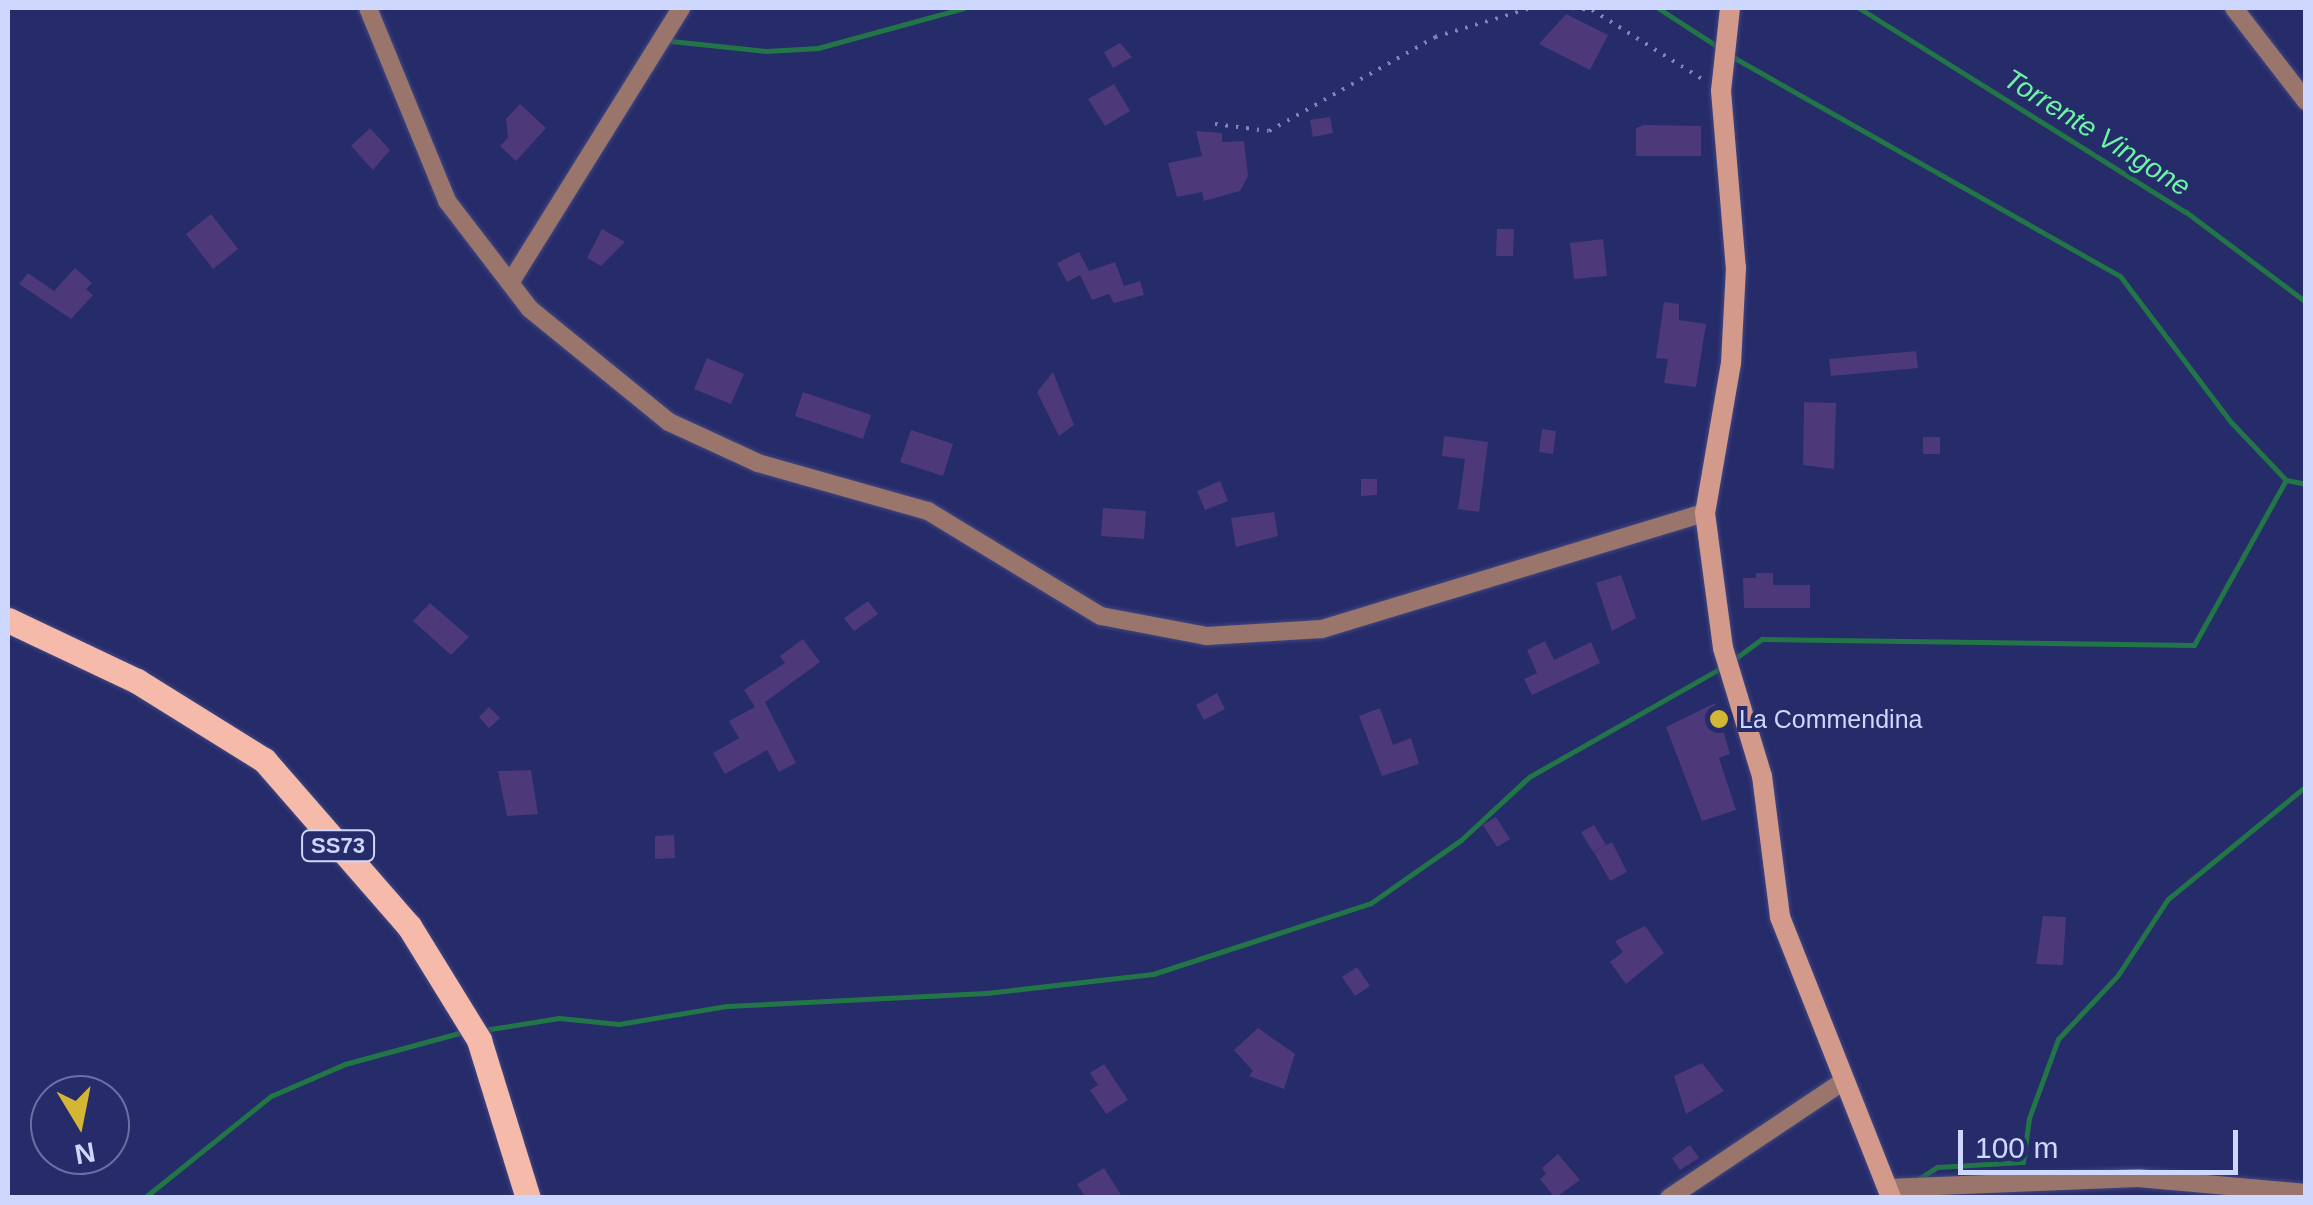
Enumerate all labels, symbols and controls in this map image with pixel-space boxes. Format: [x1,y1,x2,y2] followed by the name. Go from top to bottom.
[1998,62,2196,204] water label: Torrente Vingone
[1739,704,1922,734] place label: La Commendina
[1708,708,1730,730] marker: La Commendina
[300,829,376,863] road number: SS73
[30,1075,130,1175] north arrow
[1963,1110,2243,1172] scale bar
[1975,1131,2058,1164] text: 100 m
[72,1136,98,1170] text: N

